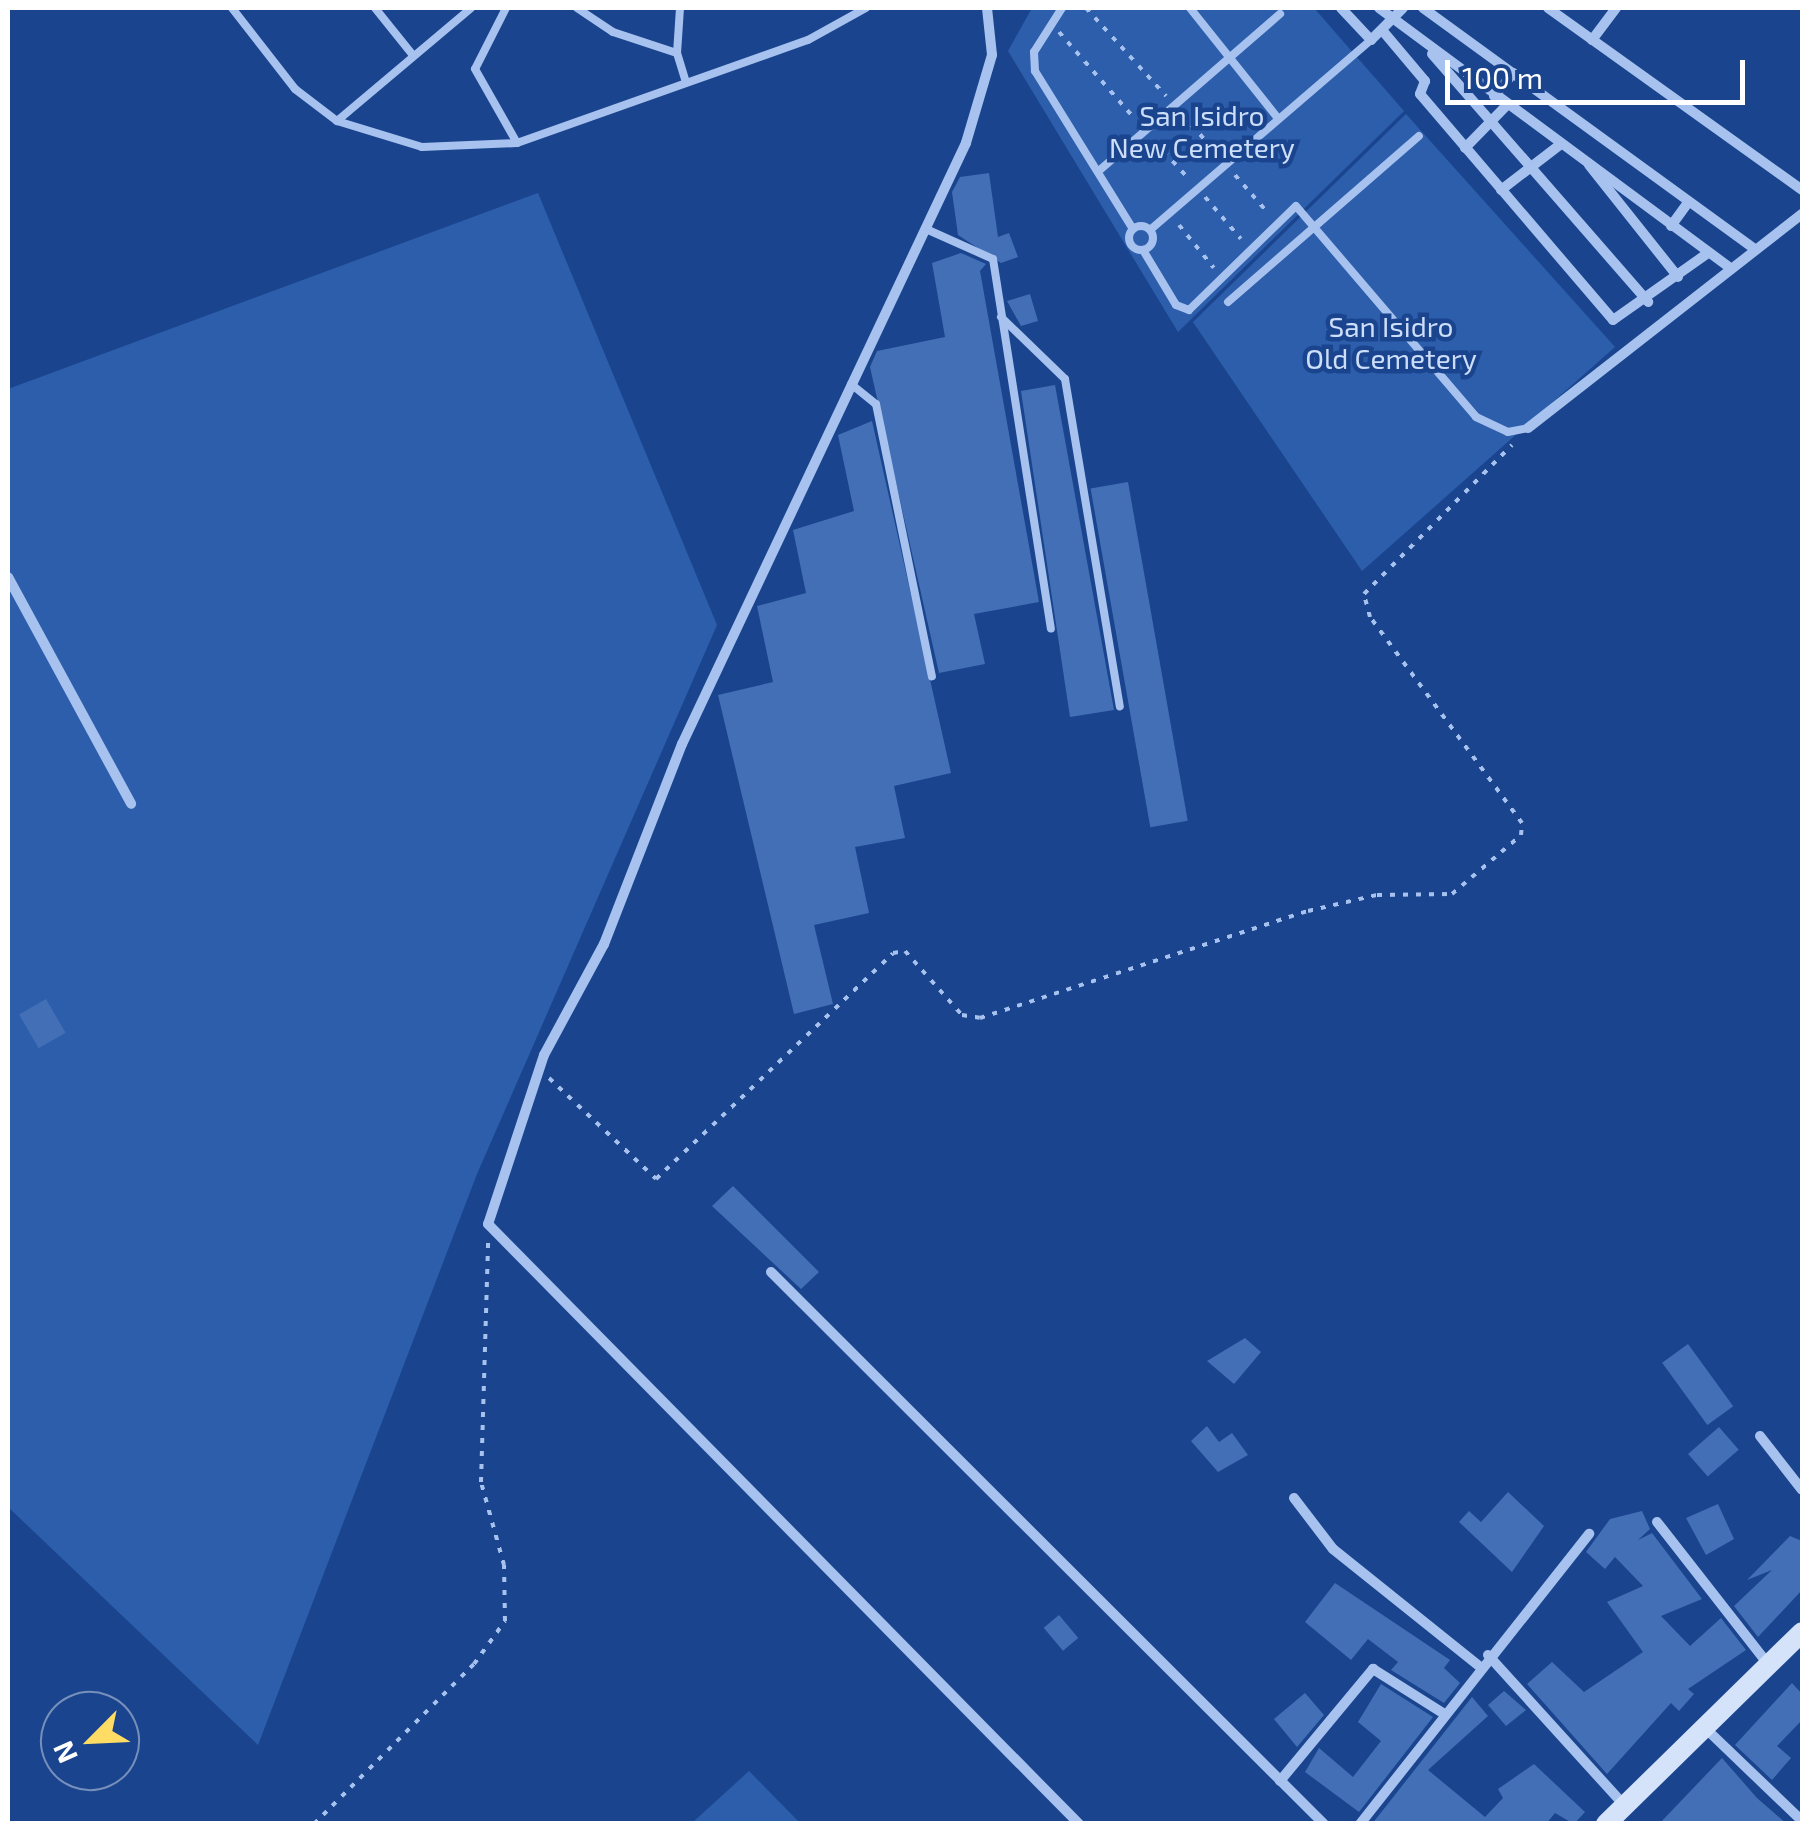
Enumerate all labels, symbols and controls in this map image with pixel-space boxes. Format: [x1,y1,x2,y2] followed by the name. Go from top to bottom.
[1450,40,1750,102] scale bar
[1462,59,1543,95] text: 100 m
[1109,98,1295,164] park label: San Isidro New Cemetery
[1305,309,1477,375] park label: San Isidro Old Cemetery
[40,1691,140,1791] north arrow
[45,1736,84,1769] text: N

